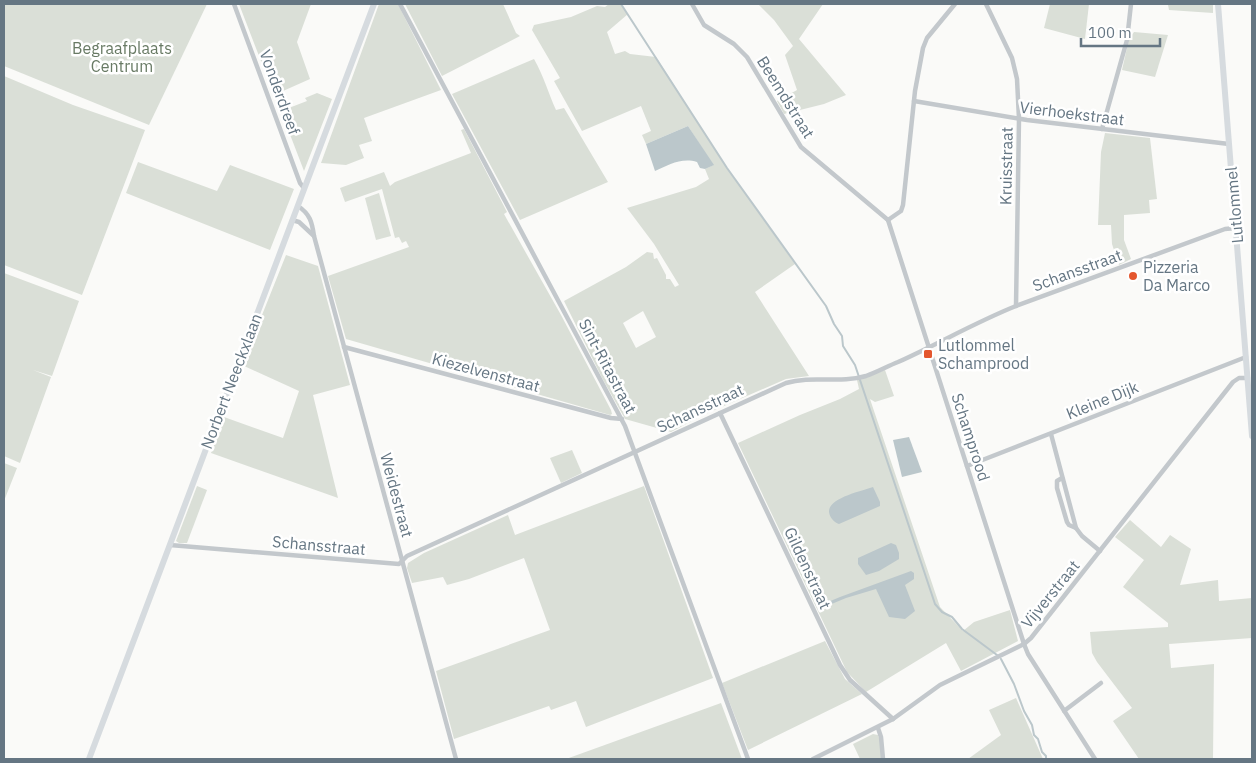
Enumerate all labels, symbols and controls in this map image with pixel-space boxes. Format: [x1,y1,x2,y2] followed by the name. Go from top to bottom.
[1081,15,1160,47] scale bar
[1088,23,1132,42] text: 100 m
[72,38,172,76] park label: Begraafplaats Centrum
[255,47,305,137] street label: Vonderdreef
[753,52,819,142] street label: Beemdstraat
[1019,97,1125,129] street label: Vierhoekstraat
[995,127,1017,205] street label: Kruisstraat
[1221,166,1247,244] street label: Lutlommel
[1030,245,1124,295] street label: Schansstraat
[1143,257,1210,295] place label: Pizzeria Da Marco
[1127,270,1139,282] marker: Pizzeria Da Marco
[196,310,266,452] street label: Norbert Neeckxlaan
[575,315,641,417] street label: Sint-Ritastraat
[938,335,1029,373] place label: Lutlommel Schamprood
[430,348,542,396] street label: Kiezelvenstraat
[922,348,934,360] marker: Lutlommel Schamprood
[1063,376,1142,424] street label: Kleine Dijk
[653,379,747,437] street label: Schansstraat
[947,391,995,483] street label: Schamprood
[376,451,418,539] street label: Weidestraat
[780,524,836,612] street label: Gildenstraat
[272,531,366,559] street label: Schansstraat
[1016,556,1084,632] street label: Vijverstraat

